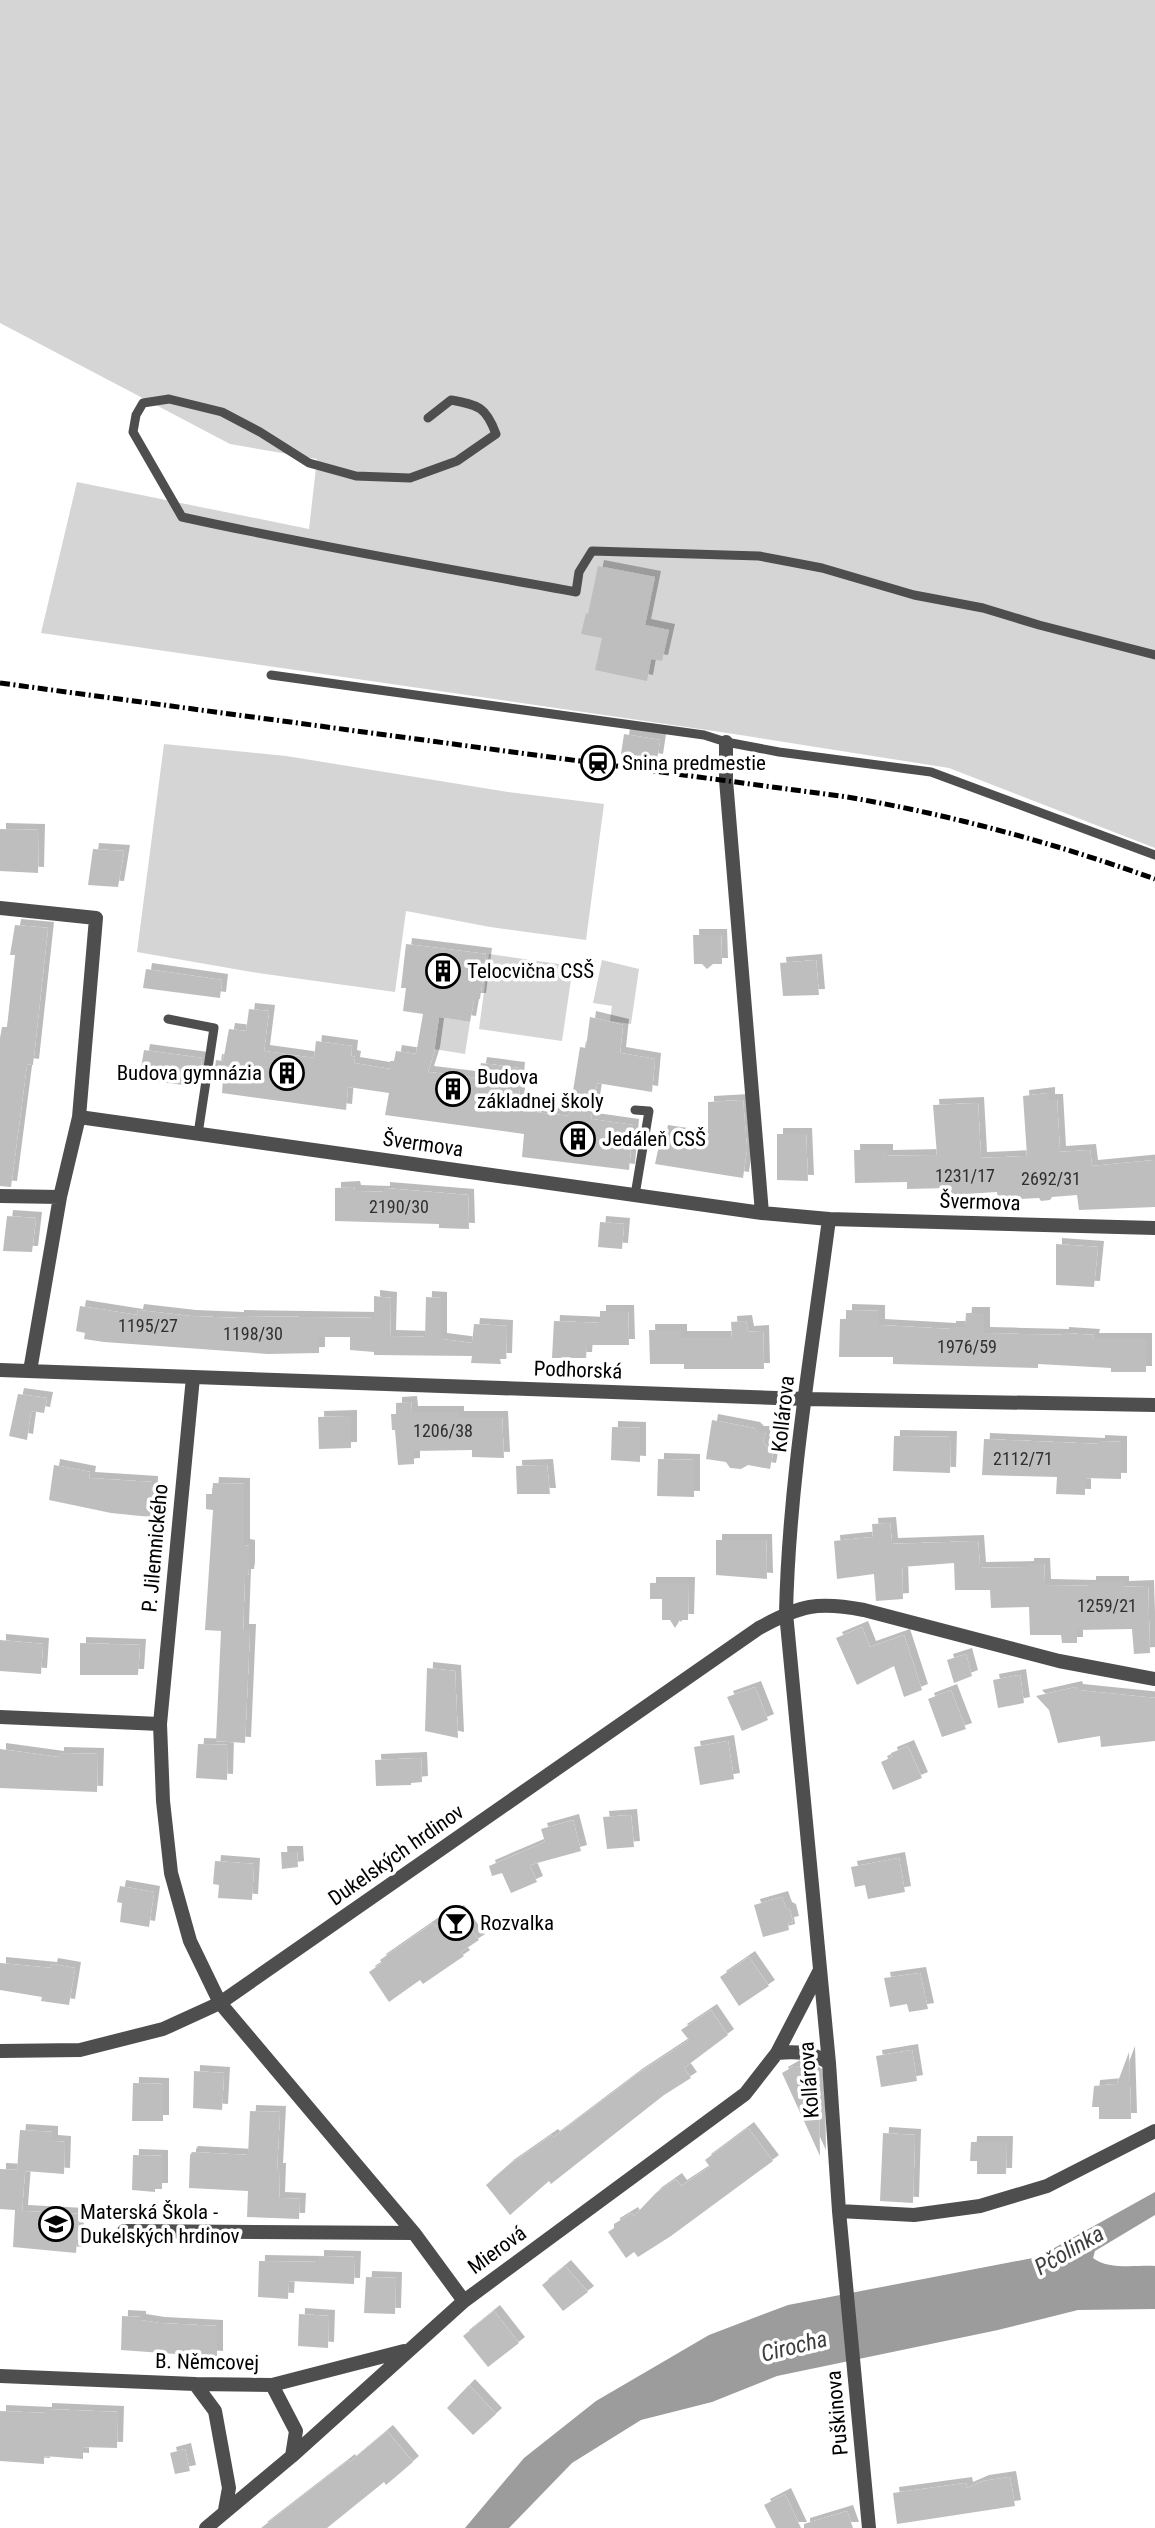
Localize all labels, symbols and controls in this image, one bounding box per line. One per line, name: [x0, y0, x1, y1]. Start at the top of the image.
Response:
station icon: Snina predmestie: [579, 744, 617, 782]
place label: Snina predmestie: [622, 751, 766, 775]
building icon: Telocvična CSŠ: [424, 952, 462, 990]
place label: Telocvična CSŠ: [467, 959, 594, 983]
building icon: Budova gymnázia: [268, 1054, 306, 1092]
place label: Budova gymnázia: [117, 1061, 262, 1085]
place label: Budova základnej školy: [477, 1065, 604, 1113]
building icon: Budova základnej školy: [434, 1070, 472, 1108]
building icon: Jedáleň CSŠ: [559, 1120, 597, 1158]
street label: Švermova: [381, 1126, 465, 1162]
place label: Jedáleň CSŠ: [602, 1127, 706, 1151]
house number: 1231/17: [935, 1165, 995, 1186]
house number: 2692/31: [1021, 1168, 1081, 1189]
street label: Švermova: [939, 1189, 1021, 1215]
house number: 2190/30: [369, 1196, 429, 1217]
house number: 1195/27: [118, 1315, 178, 1336]
house number: 1198/30: [223, 1323, 283, 1344]
house number: 1976/59: [937, 1336, 997, 1357]
street label: Podhorská: [533, 1356, 623, 1384]
street label: Kollárova: [767, 1375, 799, 1453]
house number: 1206/38: [413, 1420, 473, 1441]
house number: 2112/71: [993, 1448, 1053, 1469]
street label: P. Jilemnického: [137, 1483, 173, 1613]
house number: 1259/21: [1077, 1595, 1137, 1616]
street label: Dukelských hrdinov: [324, 1799, 468, 1911]
bar icon: Rozvalka: [437, 1904, 475, 1942]
place label: Rozvalka: [480, 1911, 554, 1935]
street label: Kollárova: [794, 2041, 824, 2119]
place label: Materská Škola - Dukelských hrdinov: [80, 2200, 240, 2248]
school or university icon: Materská Škola - Dukelských hrdinov: [37, 2205, 75, 2243]
water label: Pčolinka: [1030, 2220, 1109, 2281]
street label: Mierová: [463, 2221, 531, 2279]
water label: Cirocha: [758, 2325, 830, 2368]
street label: B. Němcovej: [155, 2349, 259, 2375]
street label: Puškinova: [821, 2370, 853, 2456]

